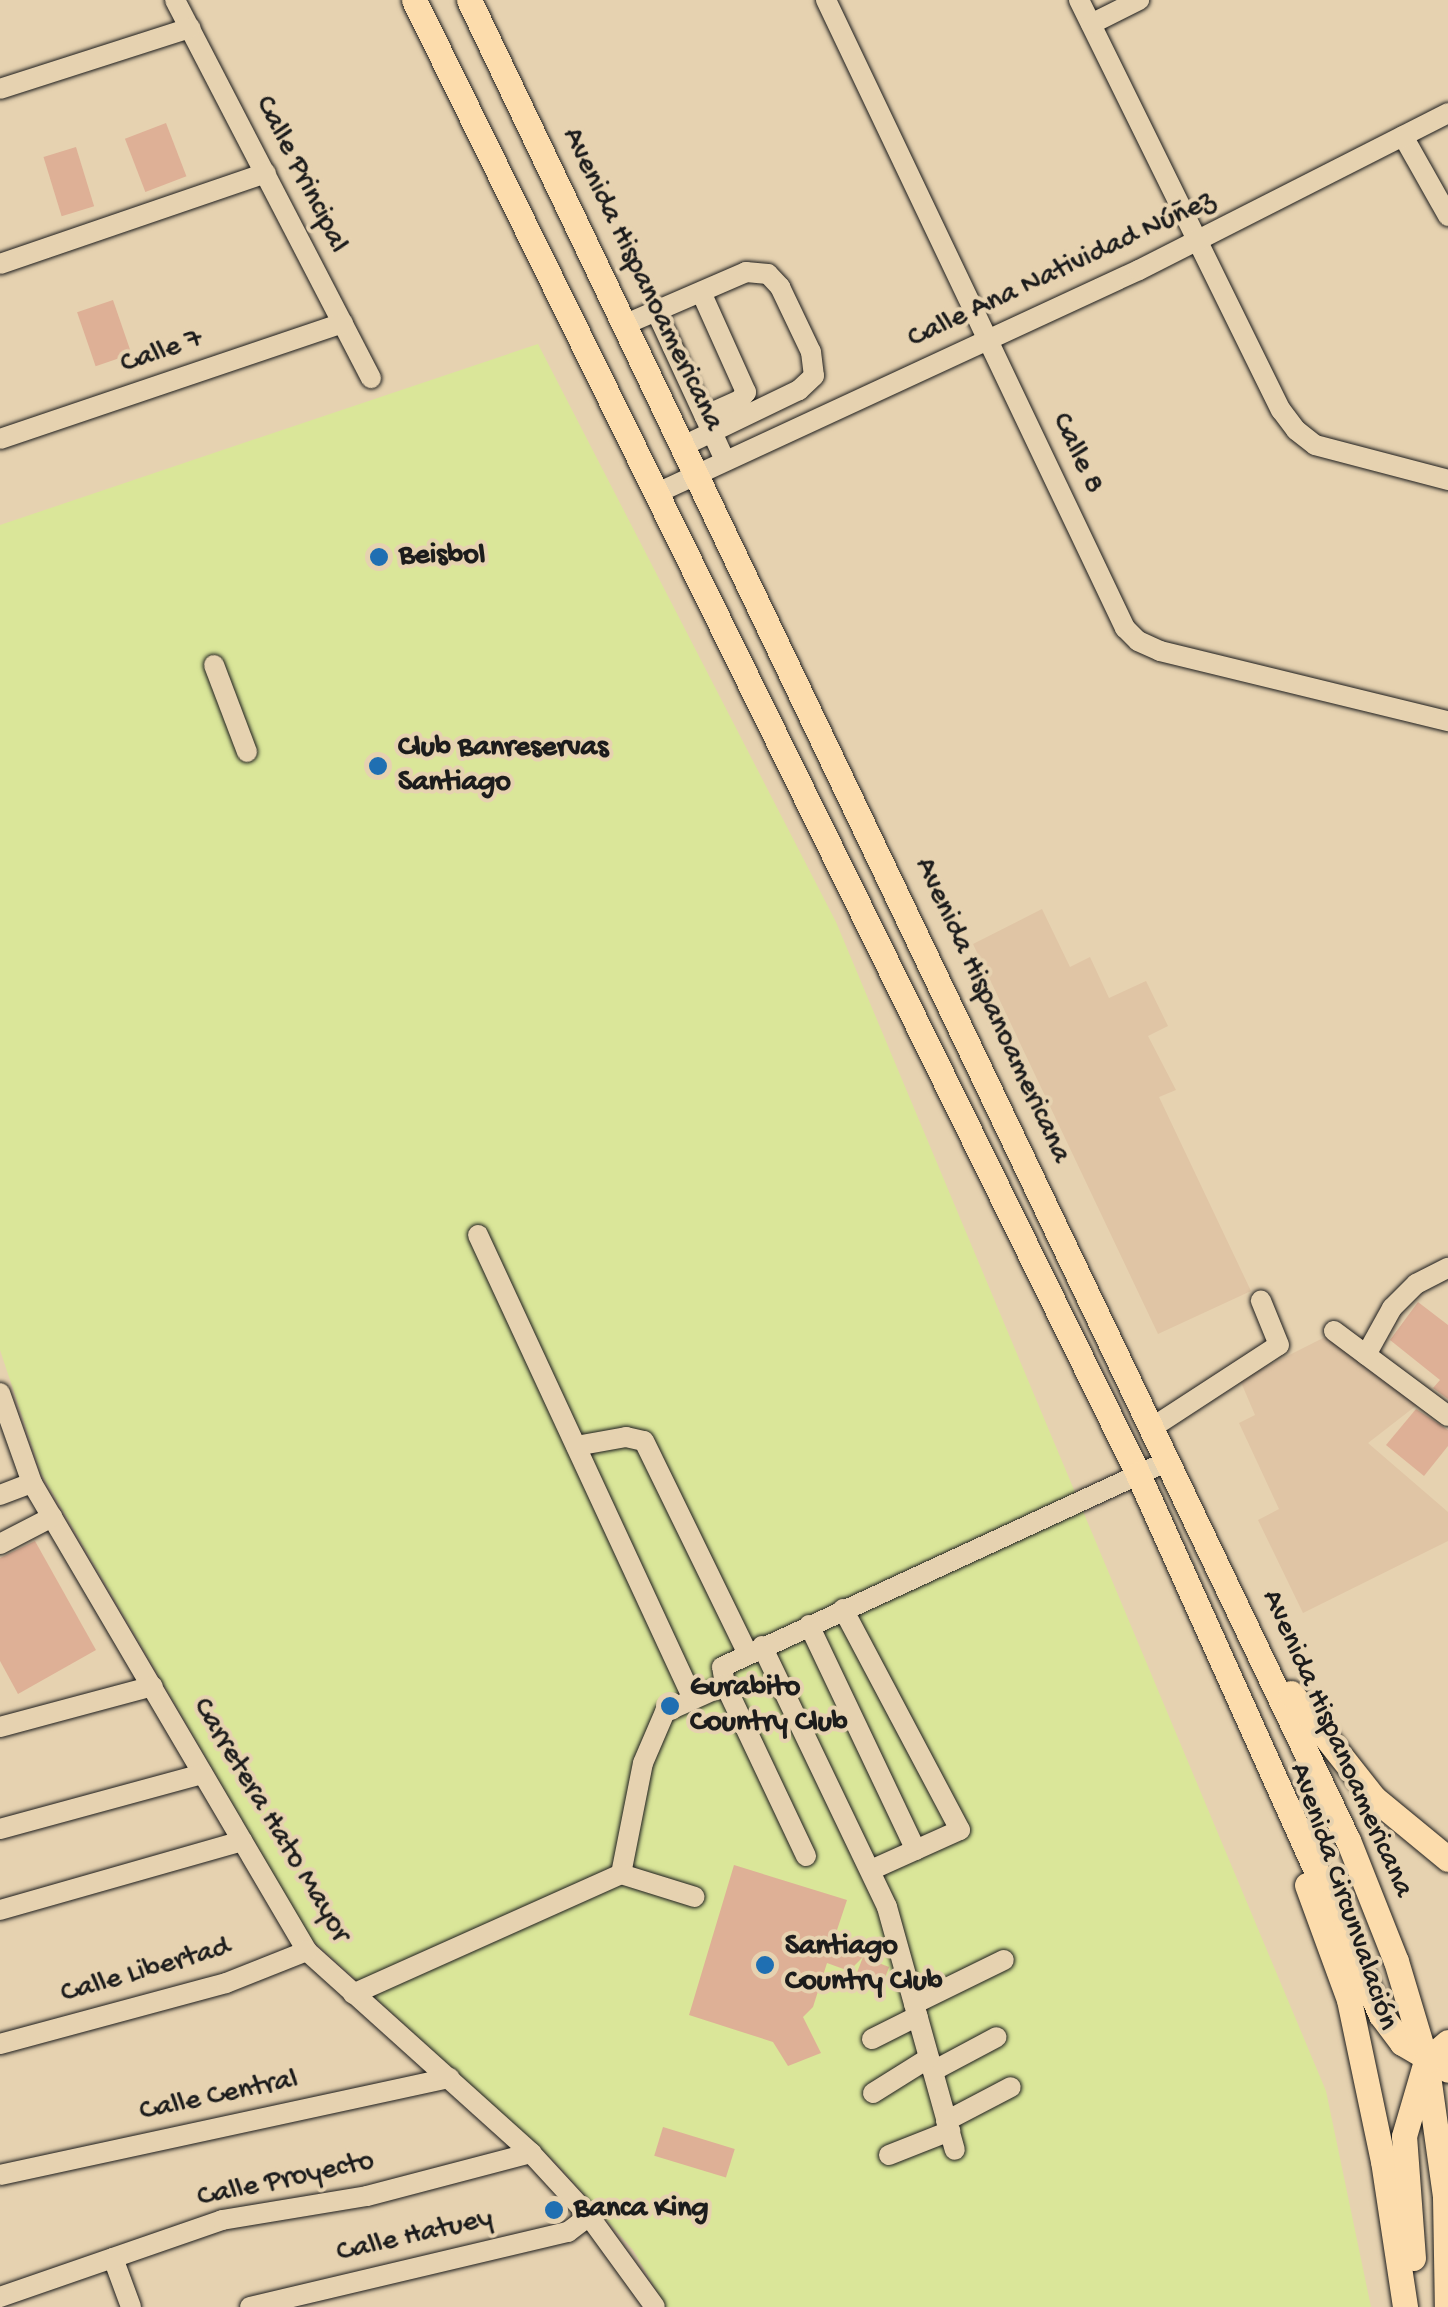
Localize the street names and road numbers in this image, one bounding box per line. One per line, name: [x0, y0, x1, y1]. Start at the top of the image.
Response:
street label: Calle Principal: [245, 90, 355, 260]
street label: Avenida Hispanoamericana: [552, 123, 730, 437]
street label: Calle Ana Natividad Núñez: [903, 184, 1221, 358]
street label: Calle 7: [116, 322, 208, 384]
street label: Calle 8: [1042, 408, 1110, 500]
street label: Avenida Hispanoamericana: [904, 853, 1078, 1169]
street label: Avenida Hispanoamericana: [1252, 1585, 1420, 1903]
street label: Carretera Hato Mayor: [183, 1692, 357, 1950]
street label: Avenida Circunvalación: [1279, 1759, 1405, 2035]
street label: Calle Libertad: [57, 1931, 235, 2013]
street label: Calle Central: [137, 2063, 301, 2131]
street label: Calle Proyecto: [194, 2145, 378, 2217]
street label: Calle Hatuey: [333, 2202, 497, 2272]

